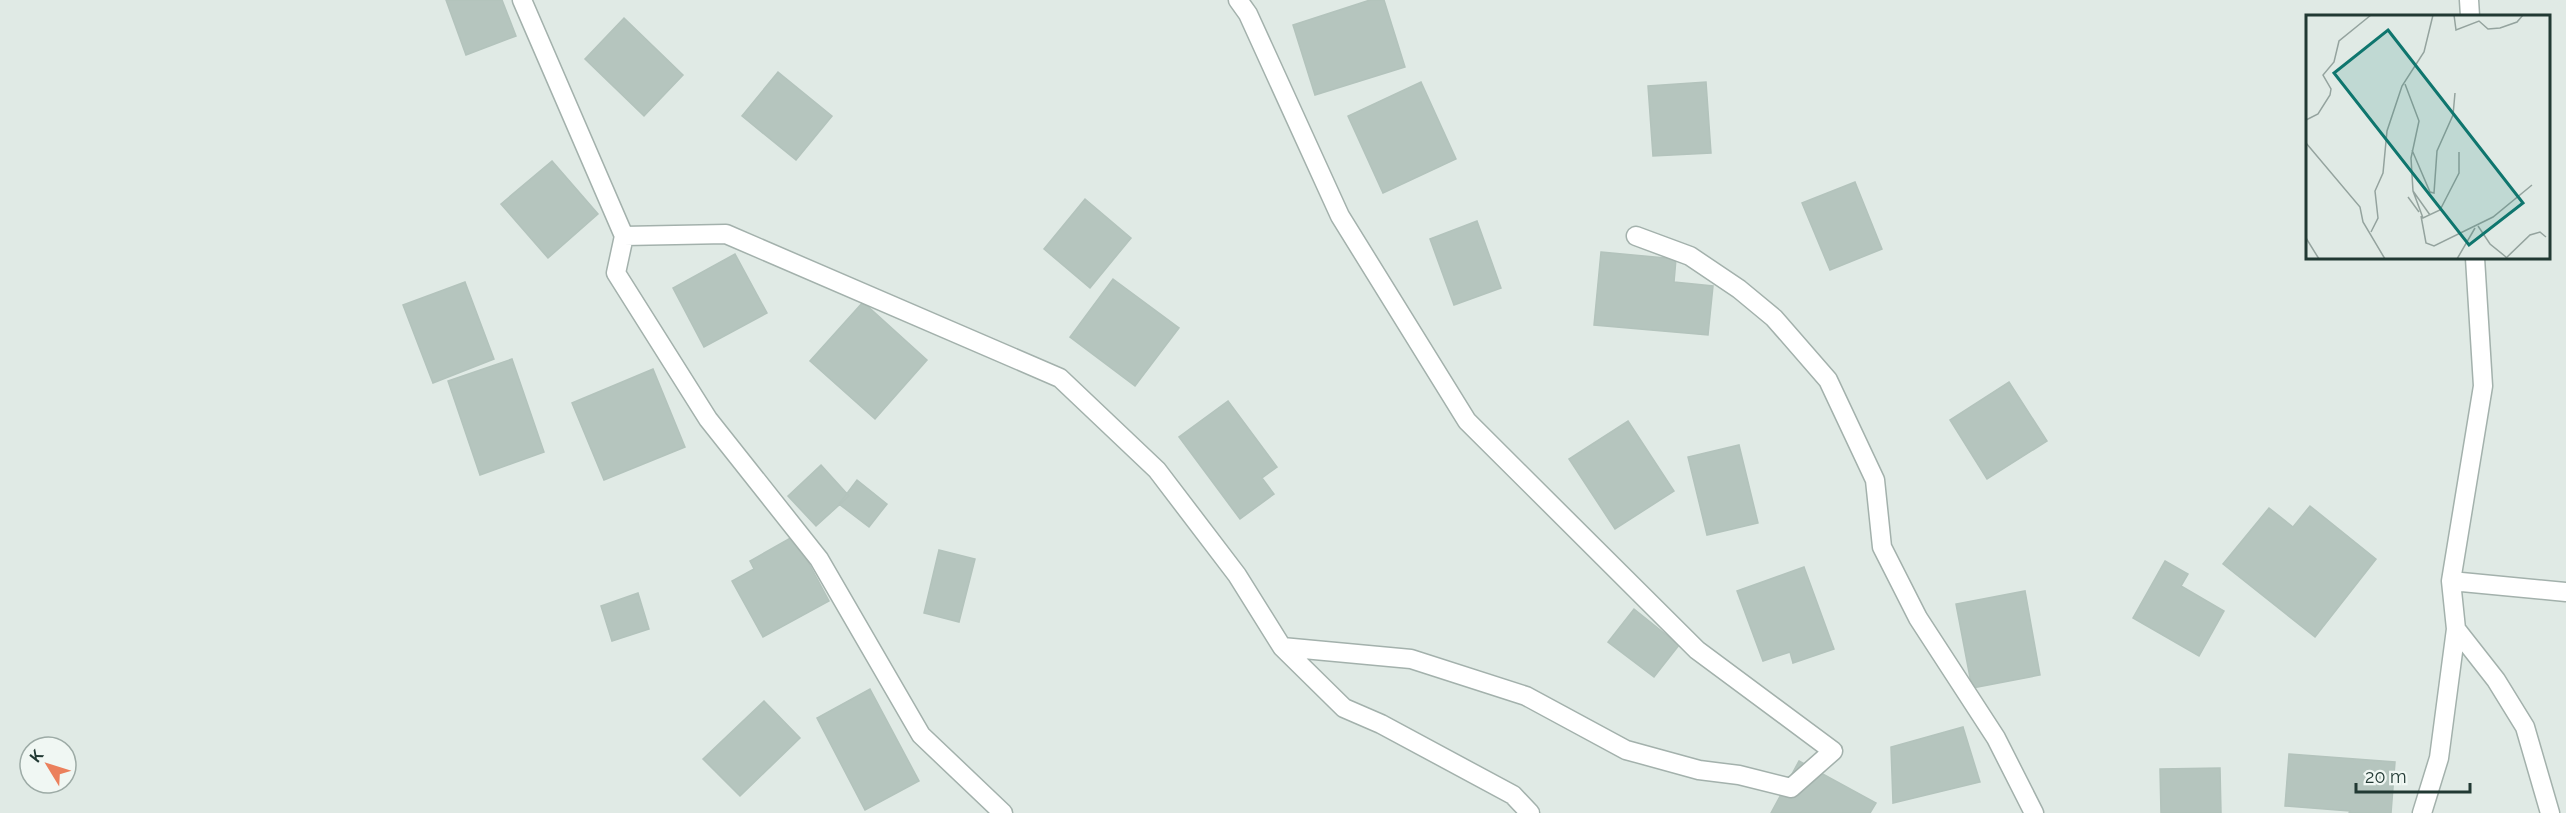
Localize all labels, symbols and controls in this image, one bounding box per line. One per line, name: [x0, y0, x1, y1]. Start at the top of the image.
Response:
inset map: [2306, 15, 2551, 260]
north arrow: [18, 735, 78, 795]
text: K: [26, 746, 48, 766]
scale bar: [2356, 756, 2470, 794]
text: 20 m: [2365, 766, 2407, 787]

